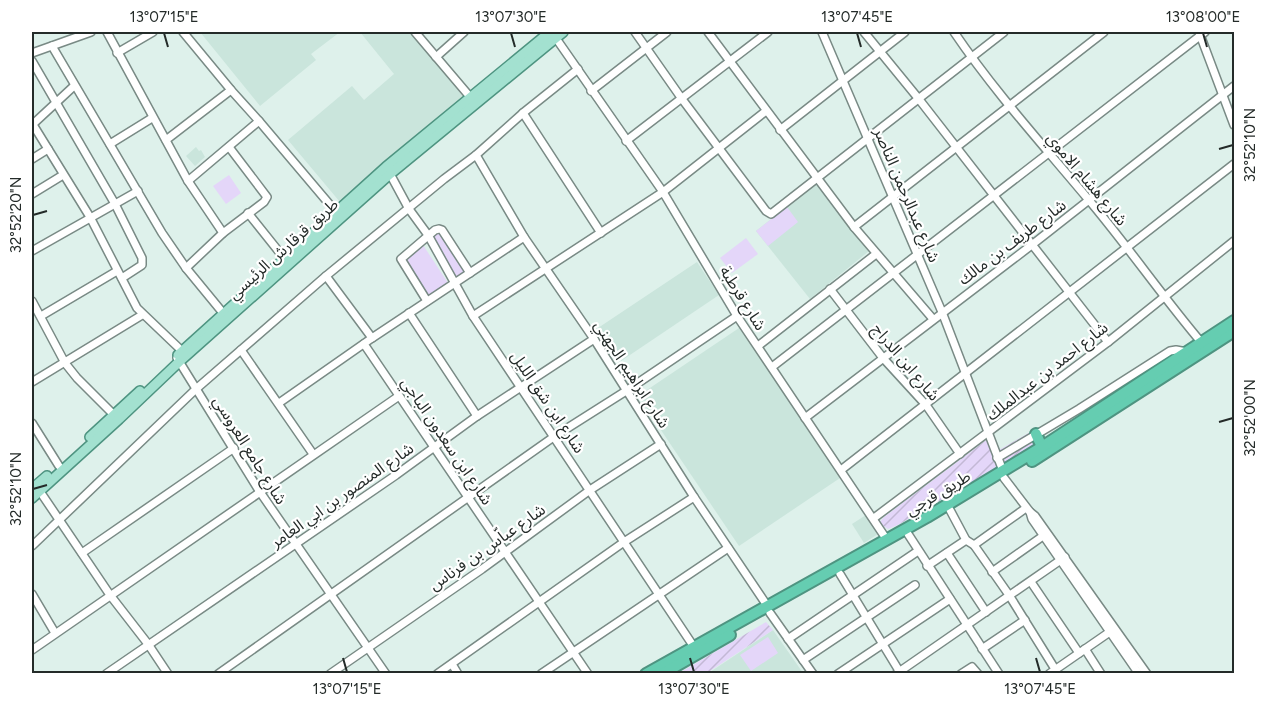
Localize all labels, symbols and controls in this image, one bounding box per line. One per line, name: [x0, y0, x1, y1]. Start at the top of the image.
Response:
text: 13°07'15"E: [129, 8, 199, 26]
text: 13°07'30"E: [475, 8, 547, 26]
text: 13°07'45"E: [821, 8, 893, 26]
text: 13°08'00"E: [1166, 8, 1240, 26]
text: 32°52'10"N: [1241, 108, 1259, 182]
street label: شارع عبدالرحمن الناصر: [867, 124, 944, 266]
street label: شارع هشام الاموي: [1040, 129, 1131, 231]
text: 32°52'20"N: [7, 177, 25, 253]
street label: طريق قرقارش الرئيسي: [224, 195, 344, 305]
street label: شارع طريف بن مالك: [954, 195, 1071, 291]
street label: شارع قرطبة: [713, 262, 770, 335]
street label: شارع ابراهيم الجهني: [588, 317, 674, 433]
street label: شارع احمد بن عبدالملك: [983, 318, 1113, 427]
street label: شارع ابن الدراج: [866, 320, 944, 406]
street label: شارع ابن شق الليل: [504, 347, 589, 458]
street label: شارع ابن سعدون الباجي: [395, 374, 497, 510]
text: 32°52'00"N: [1241, 379, 1259, 457]
street label: شارع جامع العروسي: [206, 392, 291, 509]
street label: شارع المنصور بن ابي العامر: [266, 438, 419, 555]
text: 32°52'10"N: [7, 452, 25, 526]
street label: طريق قرجي: [902, 466, 975, 522]
street label: شارع عباّس بن فرناس: [424, 498, 551, 597]
text: 13°07'15"E: [312, 680, 382, 698]
text: 13°07'30"E: [658, 680, 730, 698]
text: 13°07'45"E: [1004, 680, 1076, 698]

